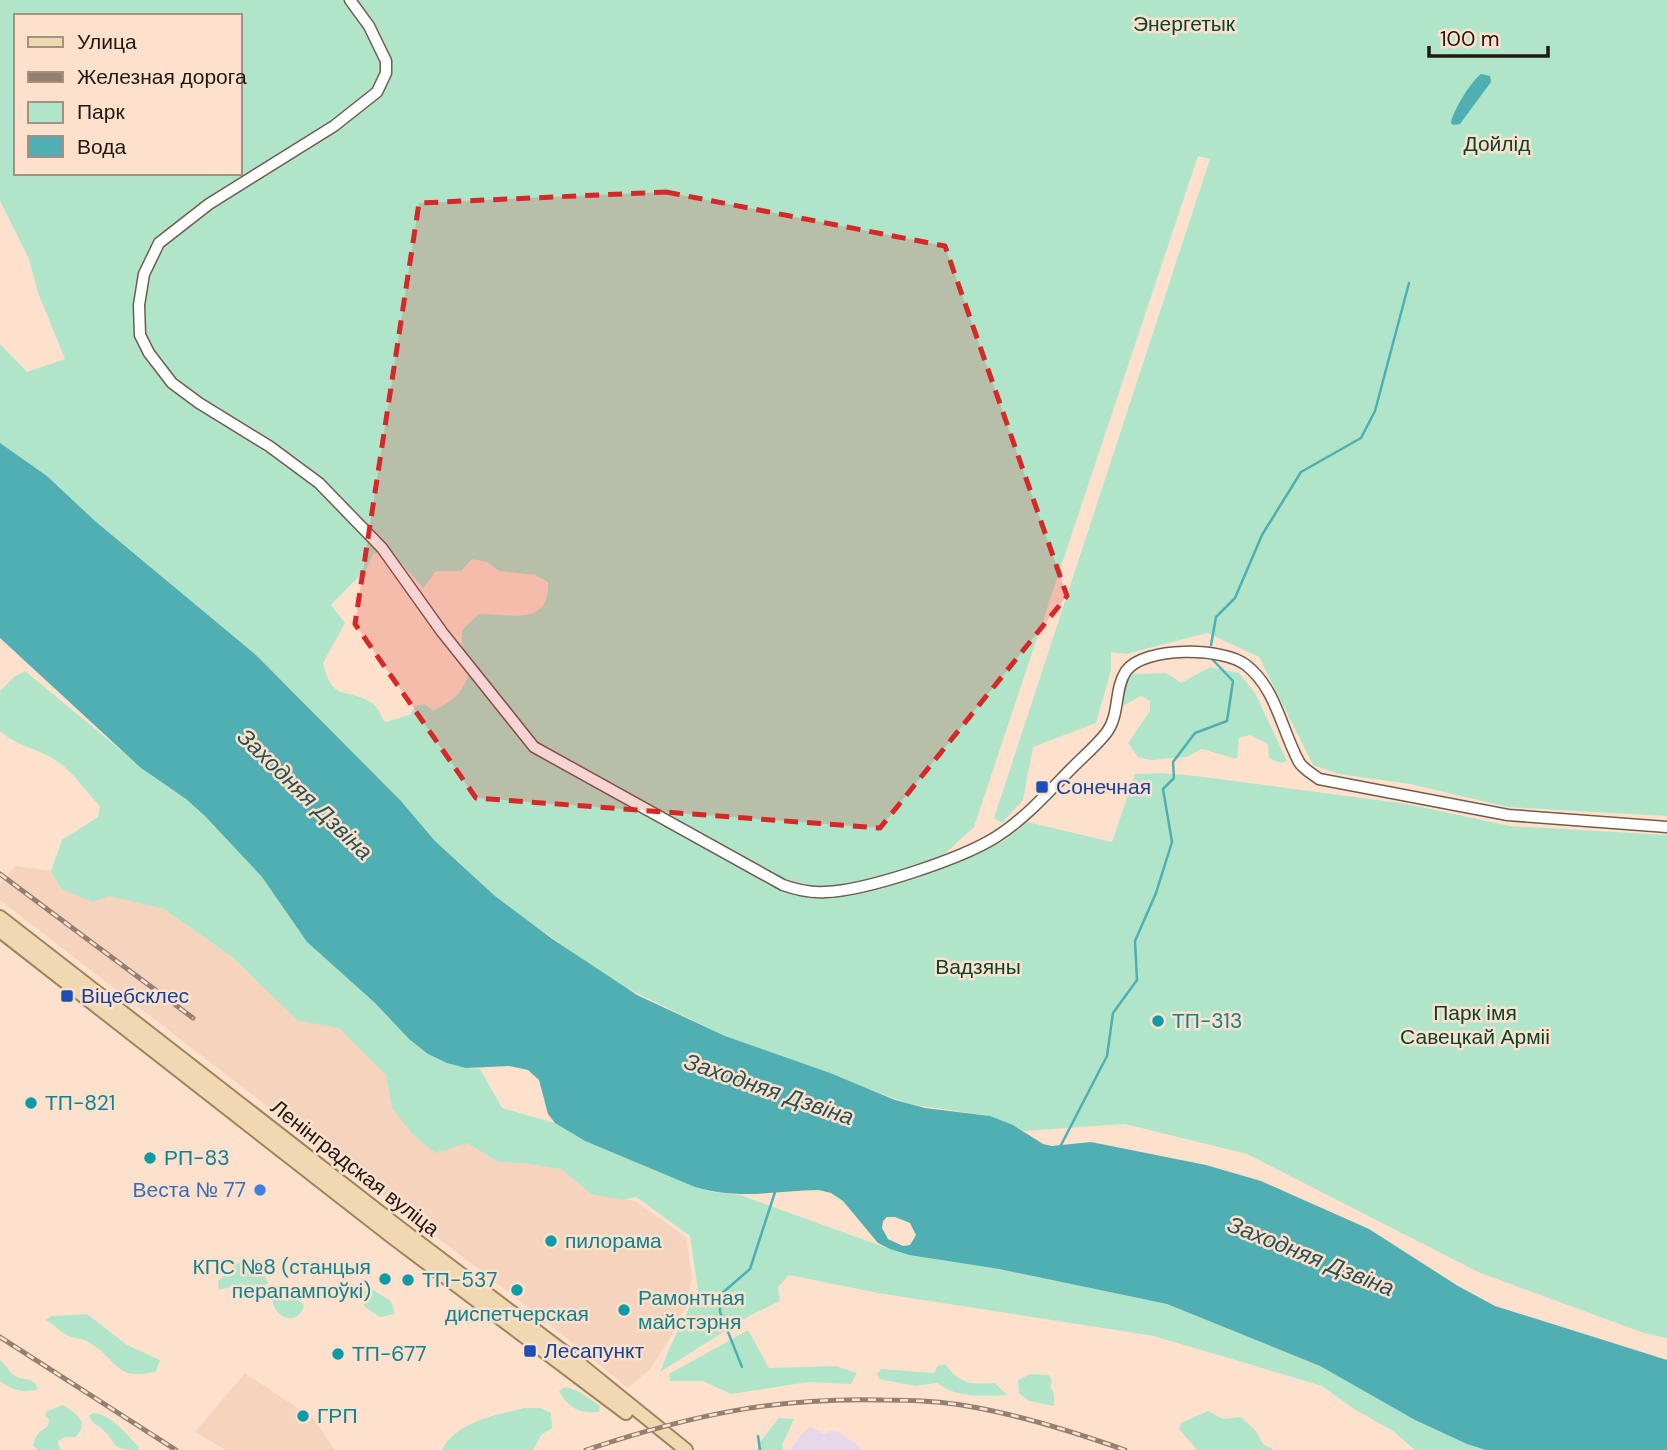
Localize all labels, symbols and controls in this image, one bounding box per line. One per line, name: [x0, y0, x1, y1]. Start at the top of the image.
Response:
park label: Энергетык: [1133, 10, 1236, 38]
legend: [14, 14, 242, 175]
scale bar: [1429, 14, 1548, 58]
text: 100 m: [1440, 25, 1500, 53]
text: Улица: [77, 28, 137, 56]
text: Железная дорога: [77, 63, 247, 91]
text: Парк: [77, 98, 125, 126]
park label: Дойлід: [1463, 130, 1531, 158]
text: Вода: [77, 133, 126, 161]
water label: Заходняя Дзвіна: [231, 722, 379, 866]
place label: Сонечная: [1056, 773, 1151, 801]
marker: Сонечная: [1034, 779, 1050, 795]
park label: Вадзяны: [935, 953, 1021, 981]
place label: Віцебсклес: [81, 982, 189, 1010]
marker: Віцебсклес: [59, 988, 75, 1004]
park label: Парк імя Савецкай Арміі: [1400, 999, 1550, 1051]
place label: ТП-313: [1172, 1007, 1242, 1035]
marker: ТП-313: [1150, 1013, 1166, 1029]
water label: Заходняя Дзвіна: [680, 1046, 858, 1132]
place label: ТП-821: [45, 1089, 115, 1117]
street label: Ленінградская вуліца: [265, 1093, 445, 1243]
marker: ТП-821: [23, 1095, 39, 1111]
place label: РП-83: [164, 1144, 230, 1172]
marker: РП-83: [142, 1150, 158, 1166]
place label: Веста № 77: [133, 1176, 246, 1204]
marker: Веста № 77: [252, 1182, 268, 1198]
water label: Заходняя Дзвіна: [1223, 1209, 1399, 1303]
place label: пилорама: [565, 1227, 662, 1255]
marker: пилорама: [543, 1233, 559, 1249]
place label: КПС №8 (станцыя перапампоўкі): [193, 1253, 371, 1305]
place label: ТП-537: [422, 1266, 497, 1294]
marker: КПС №8 (станцыя перапампоўкі): [377, 1271, 393, 1287]
marker: ТП-537: [400, 1272, 416, 1288]
marker: диспетчерская: [509, 1282, 525, 1298]
place label: Рамонтная майстэрня: [638, 1284, 745, 1336]
place label: диспетчерская: [445, 1300, 589, 1328]
marker: Рамонтная майстэрня: [616, 1302, 632, 1318]
place label: Лесапункт: [544, 1337, 645, 1365]
place label: ТП-677: [352, 1340, 426, 1368]
marker: Лесапункт: [522, 1343, 538, 1359]
marker: ТП-677: [330, 1346, 346, 1362]
place label: ГРП: [317, 1402, 357, 1430]
marker: ГРП: [295, 1408, 311, 1424]

